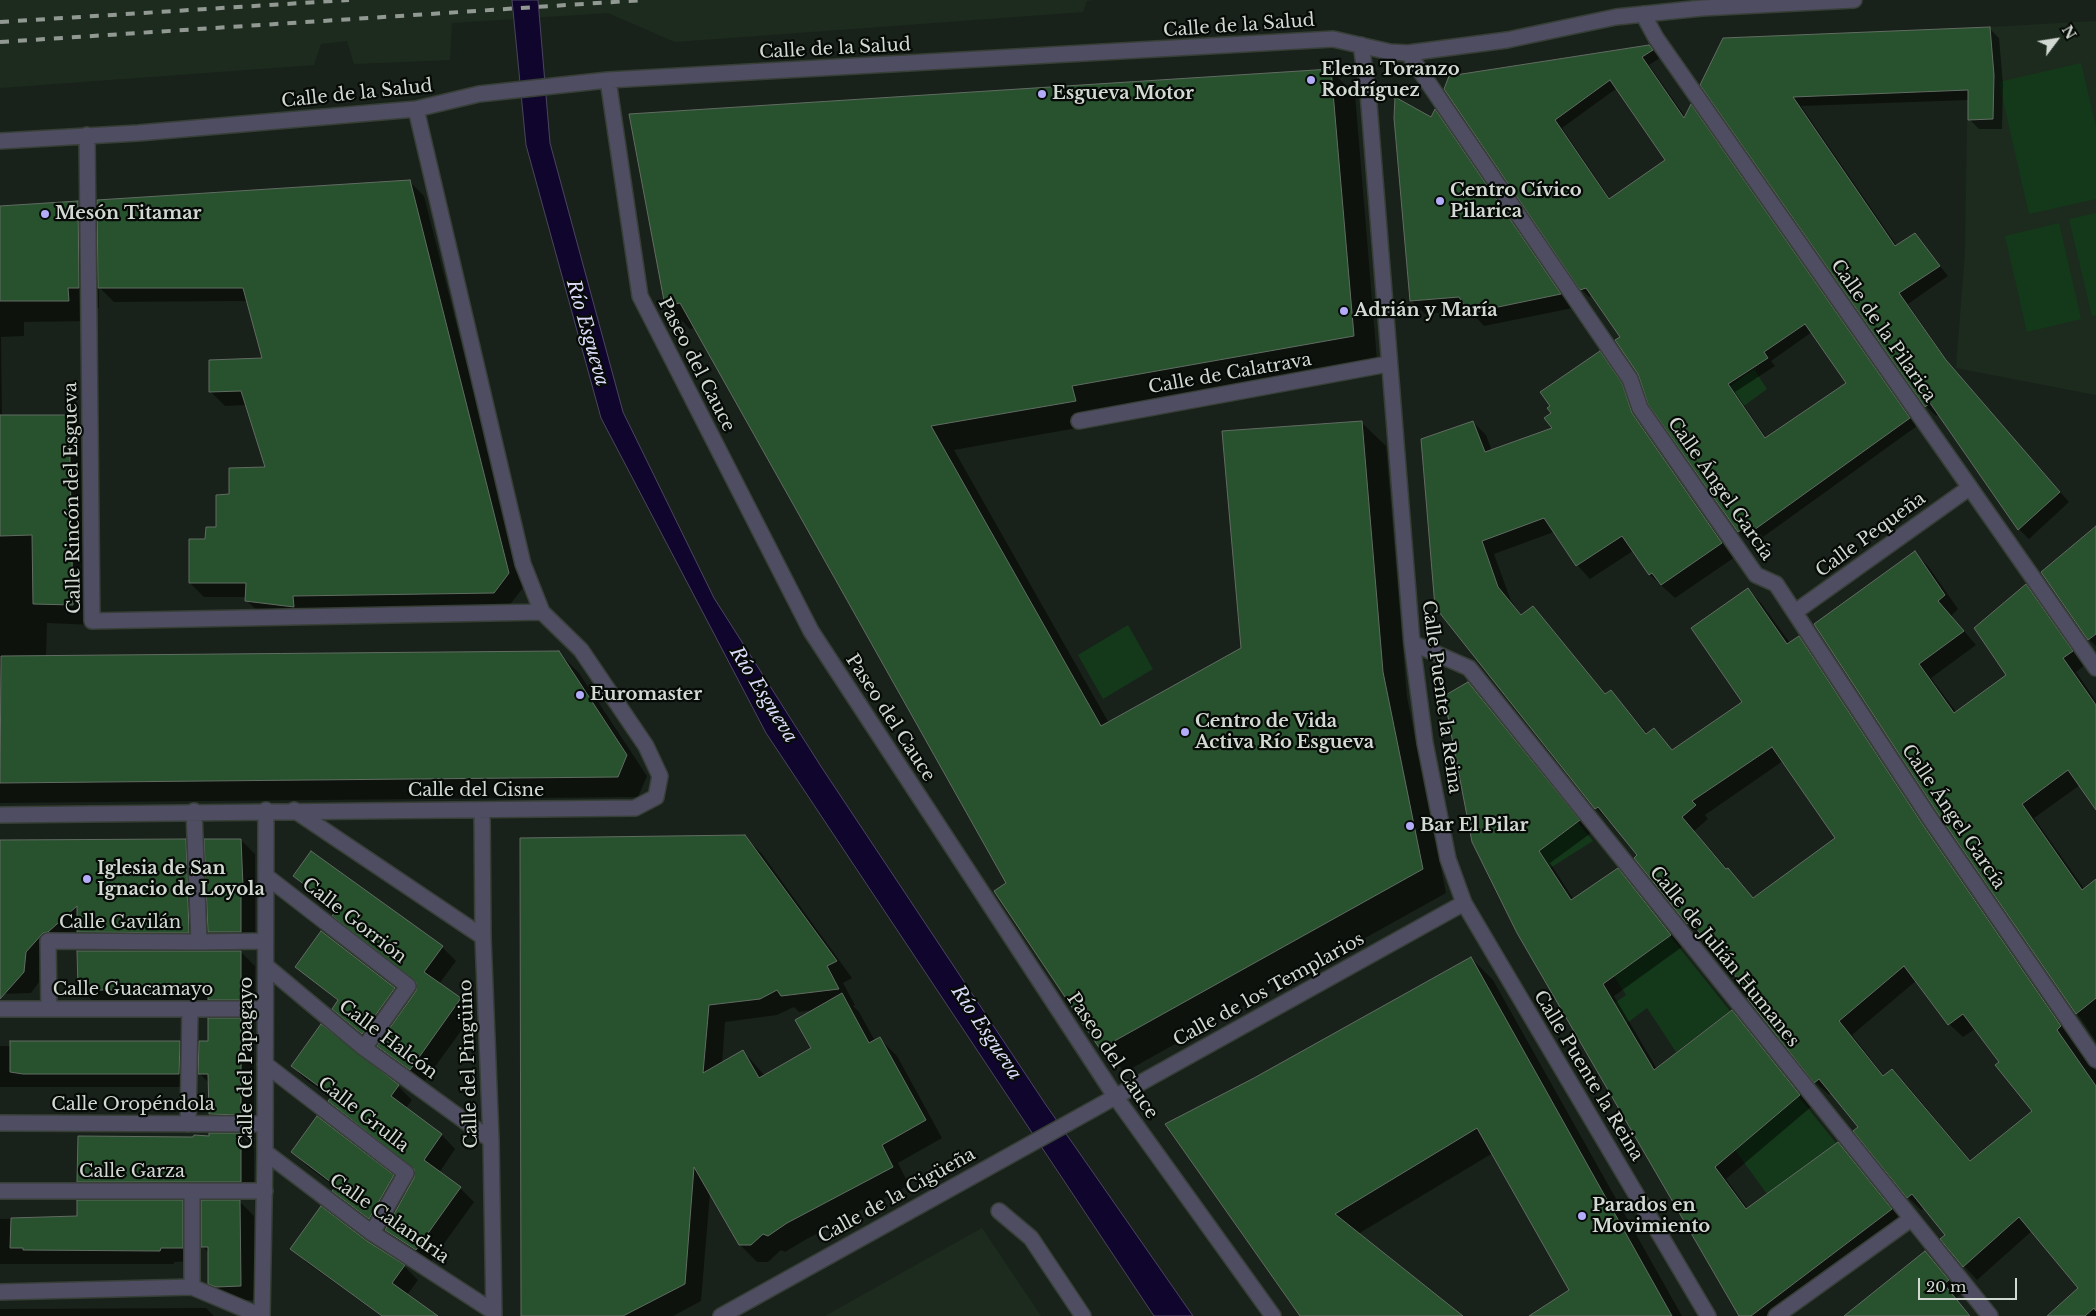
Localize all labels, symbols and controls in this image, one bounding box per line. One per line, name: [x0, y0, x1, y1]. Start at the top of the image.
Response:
street label: Calle de la Salud: [1163, 10, 1315, 42]
north arrow: [2031, 15, 2081, 65]
text: N: [2058, 22, 2080, 43]
street label: Calle de la Salud: [759, 34, 911, 64]
place label: Elena Toranzo Rodríguez: [1321, 59, 1460, 102]
marker: Elena Toranzo Rodríguez: [1305, 74, 1317, 86]
street label: Calle de la Salud: [280, 75, 434, 113]
place label: Esgueva Motor: [1052, 83, 1194, 105]
marker: Esgueva Motor: [1036, 88, 1048, 100]
place label: Centro Cívico Pilarica: [1450, 180, 1582, 222]
marker: Centro Cívico Pilarica: [1434, 195, 1446, 207]
place label: Mesón Titamar: [55, 203, 201, 225]
marker: Mesón Titamar: [39, 208, 51, 220]
street label: Calle de la Pilarica: [1826, 256, 1940, 406]
water label: Río Esgueva: [561, 277, 613, 389]
street label: Paseo del Cauce: [653, 294, 739, 436]
place label: Adrián y María: [1354, 300, 1498, 322]
marker: Adrián y María: [1338, 305, 1350, 317]
street label: Calle de Calatrava: [1147, 349, 1313, 399]
street label: Calle Rincón del Esgueva: [60, 382, 86, 614]
street label: Calle Ángel García: [1662, 413, 1778, 565]
street label: Calle Pequeña: [1812, 488, 1930, 582]
street label: Calle Puente la Reina: [1417, 599, 1465, 795]
water label: Río Esgueva: [724, 643, 802, 747]
street label: Paseo del Cauce: [841, 650, 939, 786]
place label: Euromaster: [590, 684, 702, 706]
marker: Euromaster: [574, 689, 586, 701]
place label: Centro de Vida Activa Río Esgueva: [1195, 711, 1374, 754]
marker: Centro de Vida Activa Río Esgueva: [1179, 726, 1191, 738]
street label: Calle Ángel García: [1897, 741, 2009, 893]
street label: Calle del Cisne: [408, 780, 544, 802]
place label: Bar El Pilar: [1420, 815, 1528, 837]
marker: Bar El Pilar: [1404, 820, 1416, 832]
place label: Iglesia de San Ignacio de Loyola: [97, 858, 265, 901]
street label: Calle de Julián Humanes: [1644, 862, 1804, 1052]
marker: Iglesia de San Ignacio de Loyola: [81, 873, 93, 885]
street label: Calle Gorrión: [298, 874, 410, 968]
street label: Calle Gavilán: [59, 912, 181, 934]
street label: Calle de los Templarios: [1170, 928, 1368, 1052]
street label: Calle del Papagayo: [236, 977, 258, 1149]
street label: Calle Guacamayo: [53, 979, 213, 1001]
street label: Calle del Pingüino: [455, 979, 483, 1149]
water label: Río Esgueva: [946, 981, 1026, 1085]
street label: Calle Puente la Reina: [1529, 987, 1647, 1165]
street label: Paseo del Cauce: [1062, 989, 1162, 1123]
street label: Calle Halcón: [334, 996, 442, 1084]
street label: Calle Grulla: [313, 1073, 413, 1157]
street label: Calle Oropéndola: [51, 1094, 215, 1116]
street label: Calle de la Cigüeña: [815, 1144, 979, 1248]
street label: Calle Garza: [79, 1161, 185, 1183]
street label: Calle Calandria: [325, 1170, 453, 1268]
place label: Parados en Movimiento: [1592, 1195, 1710, 1238]
marker: Parados en Movimiento: [1576, 1210, 1588, 1222]
scale bar: [1921, 1268, 2020, 1300]
text: 20 m: [1926, 1277, 1966, 1296]

